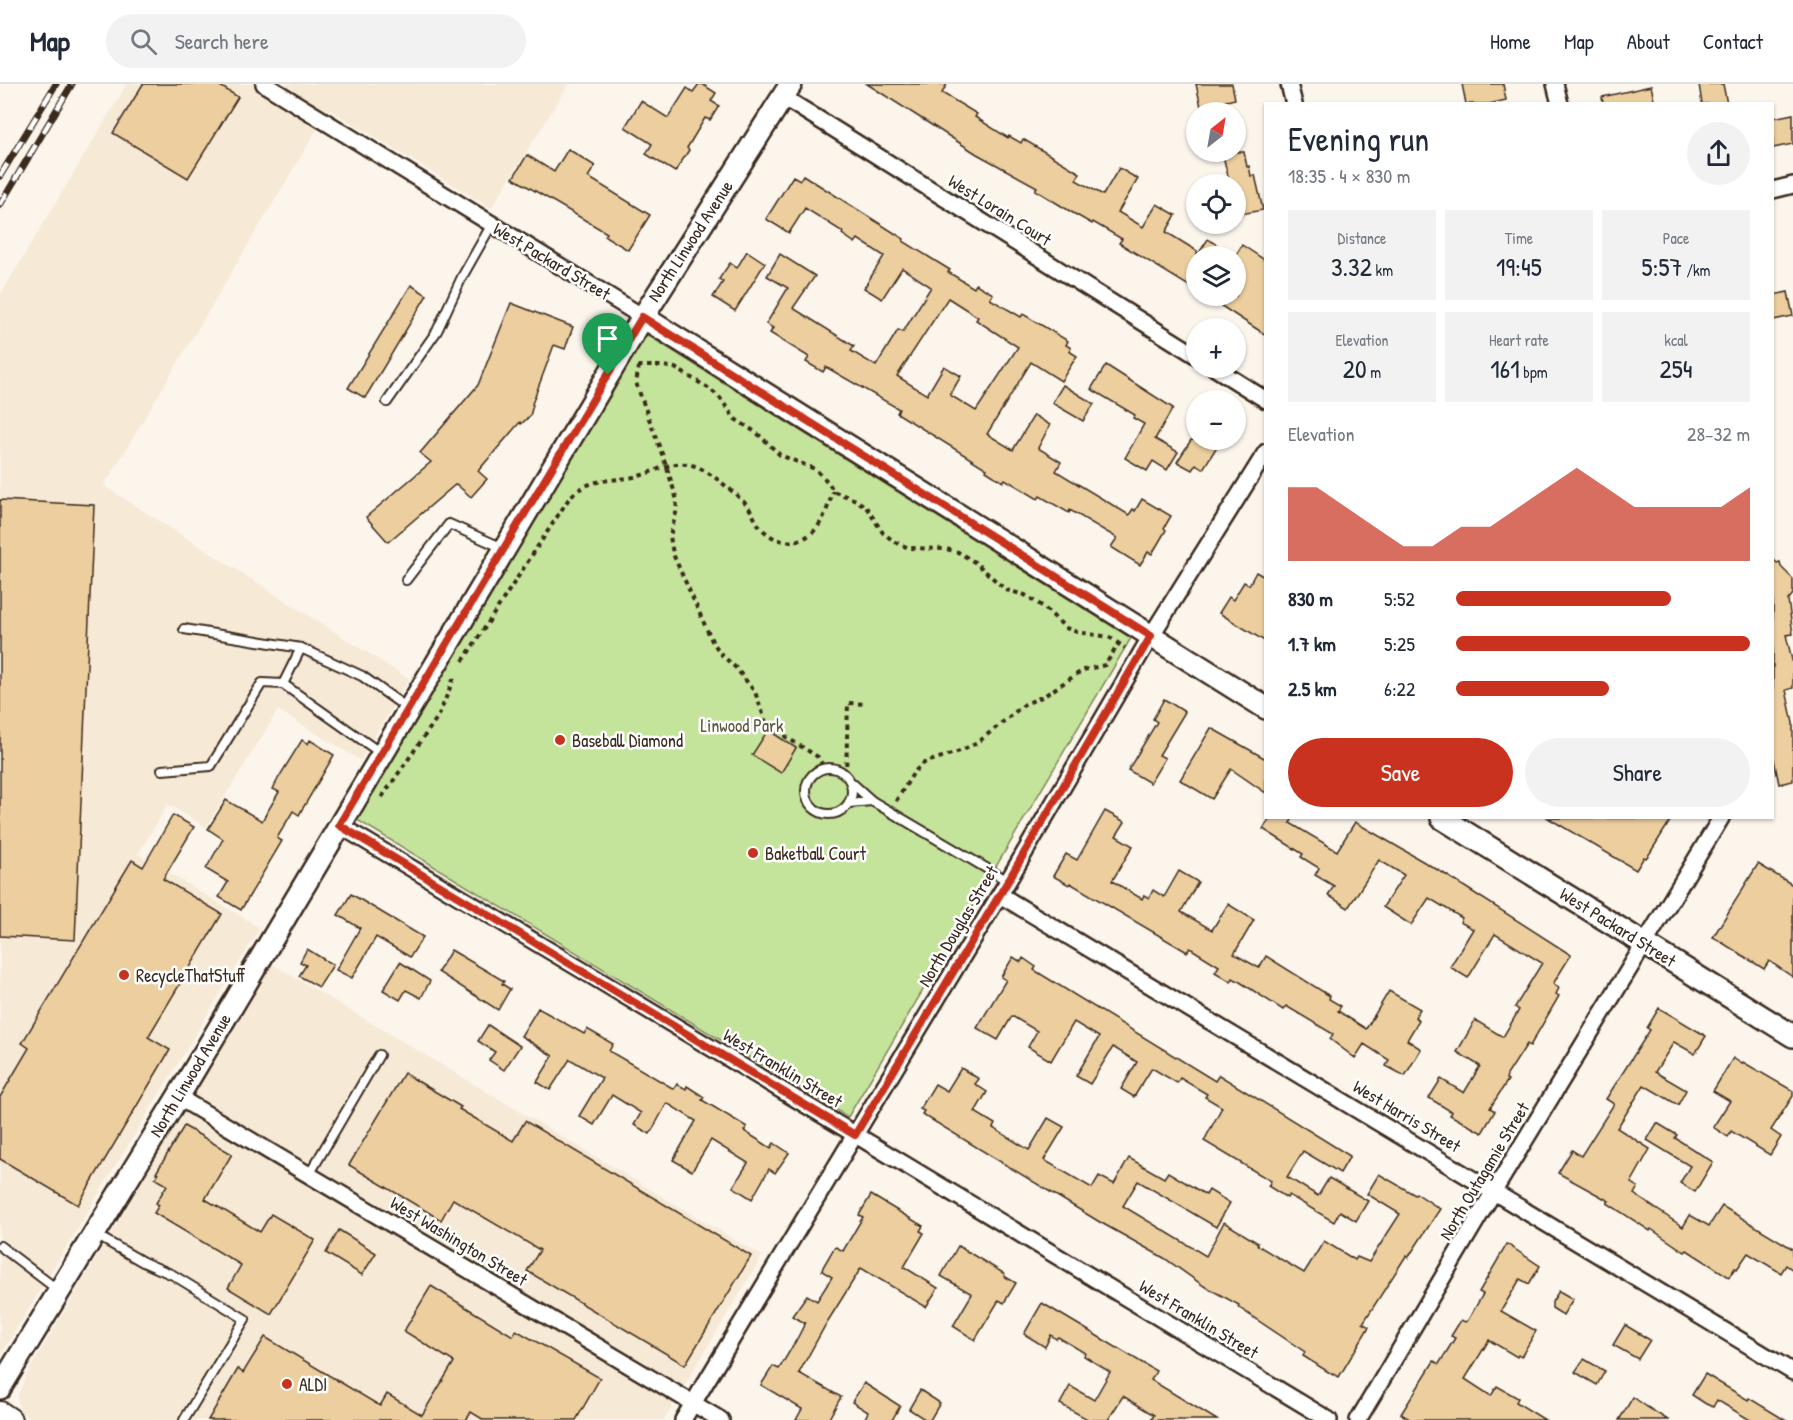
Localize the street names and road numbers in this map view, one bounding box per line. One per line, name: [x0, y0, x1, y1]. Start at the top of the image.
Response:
street label: West Lorain Court: [944, 168, 1057, 252]
street label: North Linwood Avenue: [641, 175, 739, 307]
street label: West Packard Street: [489, 216, 616, 306]
street label: North Douglas Street: [912, 860, 1005, 991]
street label: West Packard Street: [1555, 881, 1682, 973]
street label: North Linwood Avenue: [143, 1008, 237, 1142]
street label: West Franklin Street: [719, 1023, 848, 1114]
street label: West Harris Street: [1348, 1074, 1466, 1159]
street label: North Outagamie Street: [1433, 1097, 1535, 1245]
street label: West Washington Street: [386, 1190, 533, 1292]
street label: West Franklin Street: [1135, 1274, 1264, 1365]

